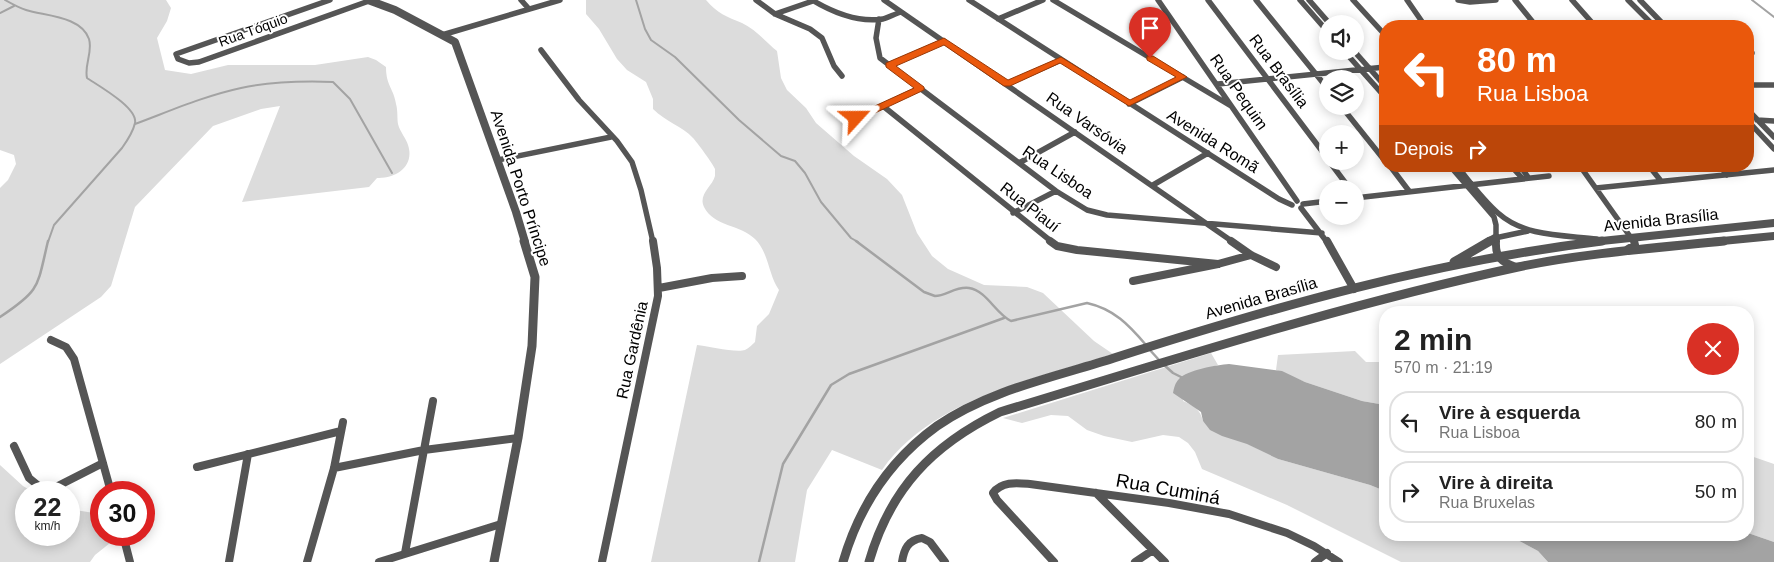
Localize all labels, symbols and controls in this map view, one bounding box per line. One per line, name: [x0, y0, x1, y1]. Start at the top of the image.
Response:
pin: [1129, 7, 1171, 58]
street label: Rua Tóquio: [216, 10, 290, 50]
icon: arrive: [1136, 14, 1164, 42]
map controls: [1319, 15, 1364, 225]
button: sound: [1319, 15, 1364, 60]
street label: Rua Brasília: [1246, 31, 1312, 111]
icon: left: [1394, 40, 1459, 105]
text: 80 m: [1477, 40, 1557, 79]
street label: Rua Pequim: [1207, 51, 1271, 133]
button: layers: [1319, 70, 1364, 115]
text: Rua Lisboa: [1477, 81, 1588, 106]
street label: Rua Varsóvia: [1043, 89, 1131, 157]
position arrow: [829, 91, 881, 143]
street label: Avenida Romã: [1164, 106, 1262, 176]
street label: Avenida Porto Príncipe: [488, 108, 554, 268]
button: +: [1319, 125, 1364, 170]
icon: right: [1463, 135, 1491, 163]
text: Depois: [1394, 138, 1453, 159]
street label: Rua Lisboa: [1020, 142, 1096, 202]
street label: Rua Piauí: [997, 179, 1063, 236]
button: −: [1319, 180, 1364, 225]
street label: Avenida Brasília: [1603, 206, 1719, 234]
street label: Avenida Brasília: [1203, 274, 1319, 322]
street label: Rua Gardênia: [613, 299, 651, 400]
text: 2 min: [1394, 323, 1472, 356]
button: close: [1687, 323, 1739, 375]
text: 570 m · 21:19: [1394, 359, 1493, 376]
text: Vire à esquerda: [1439, 402, 1580, 423]
icon: left: [1396, 408, 1424, 436]
text: 80 m: [1695, 411, 1737, 432]
text: Rua Lisboa: [1439, 424, 1520, 441]
street label: Rua Cuminá: [1114, 469, 1222, 509]
text: Vire à direita: [1439, 472, 1553, 493]
icon: right: [1396, 478, 1424, 506]
speed limit sign: 30: [90, 481, 155, 546]
text: 50 m: [1695, 481, 1737, 502]
text: 22: [34, 493, 61, 521]
text: Rua Bruxelas: [1439, 494, 1535, 511]
text: km/h: [34, 519, 61, 533]

